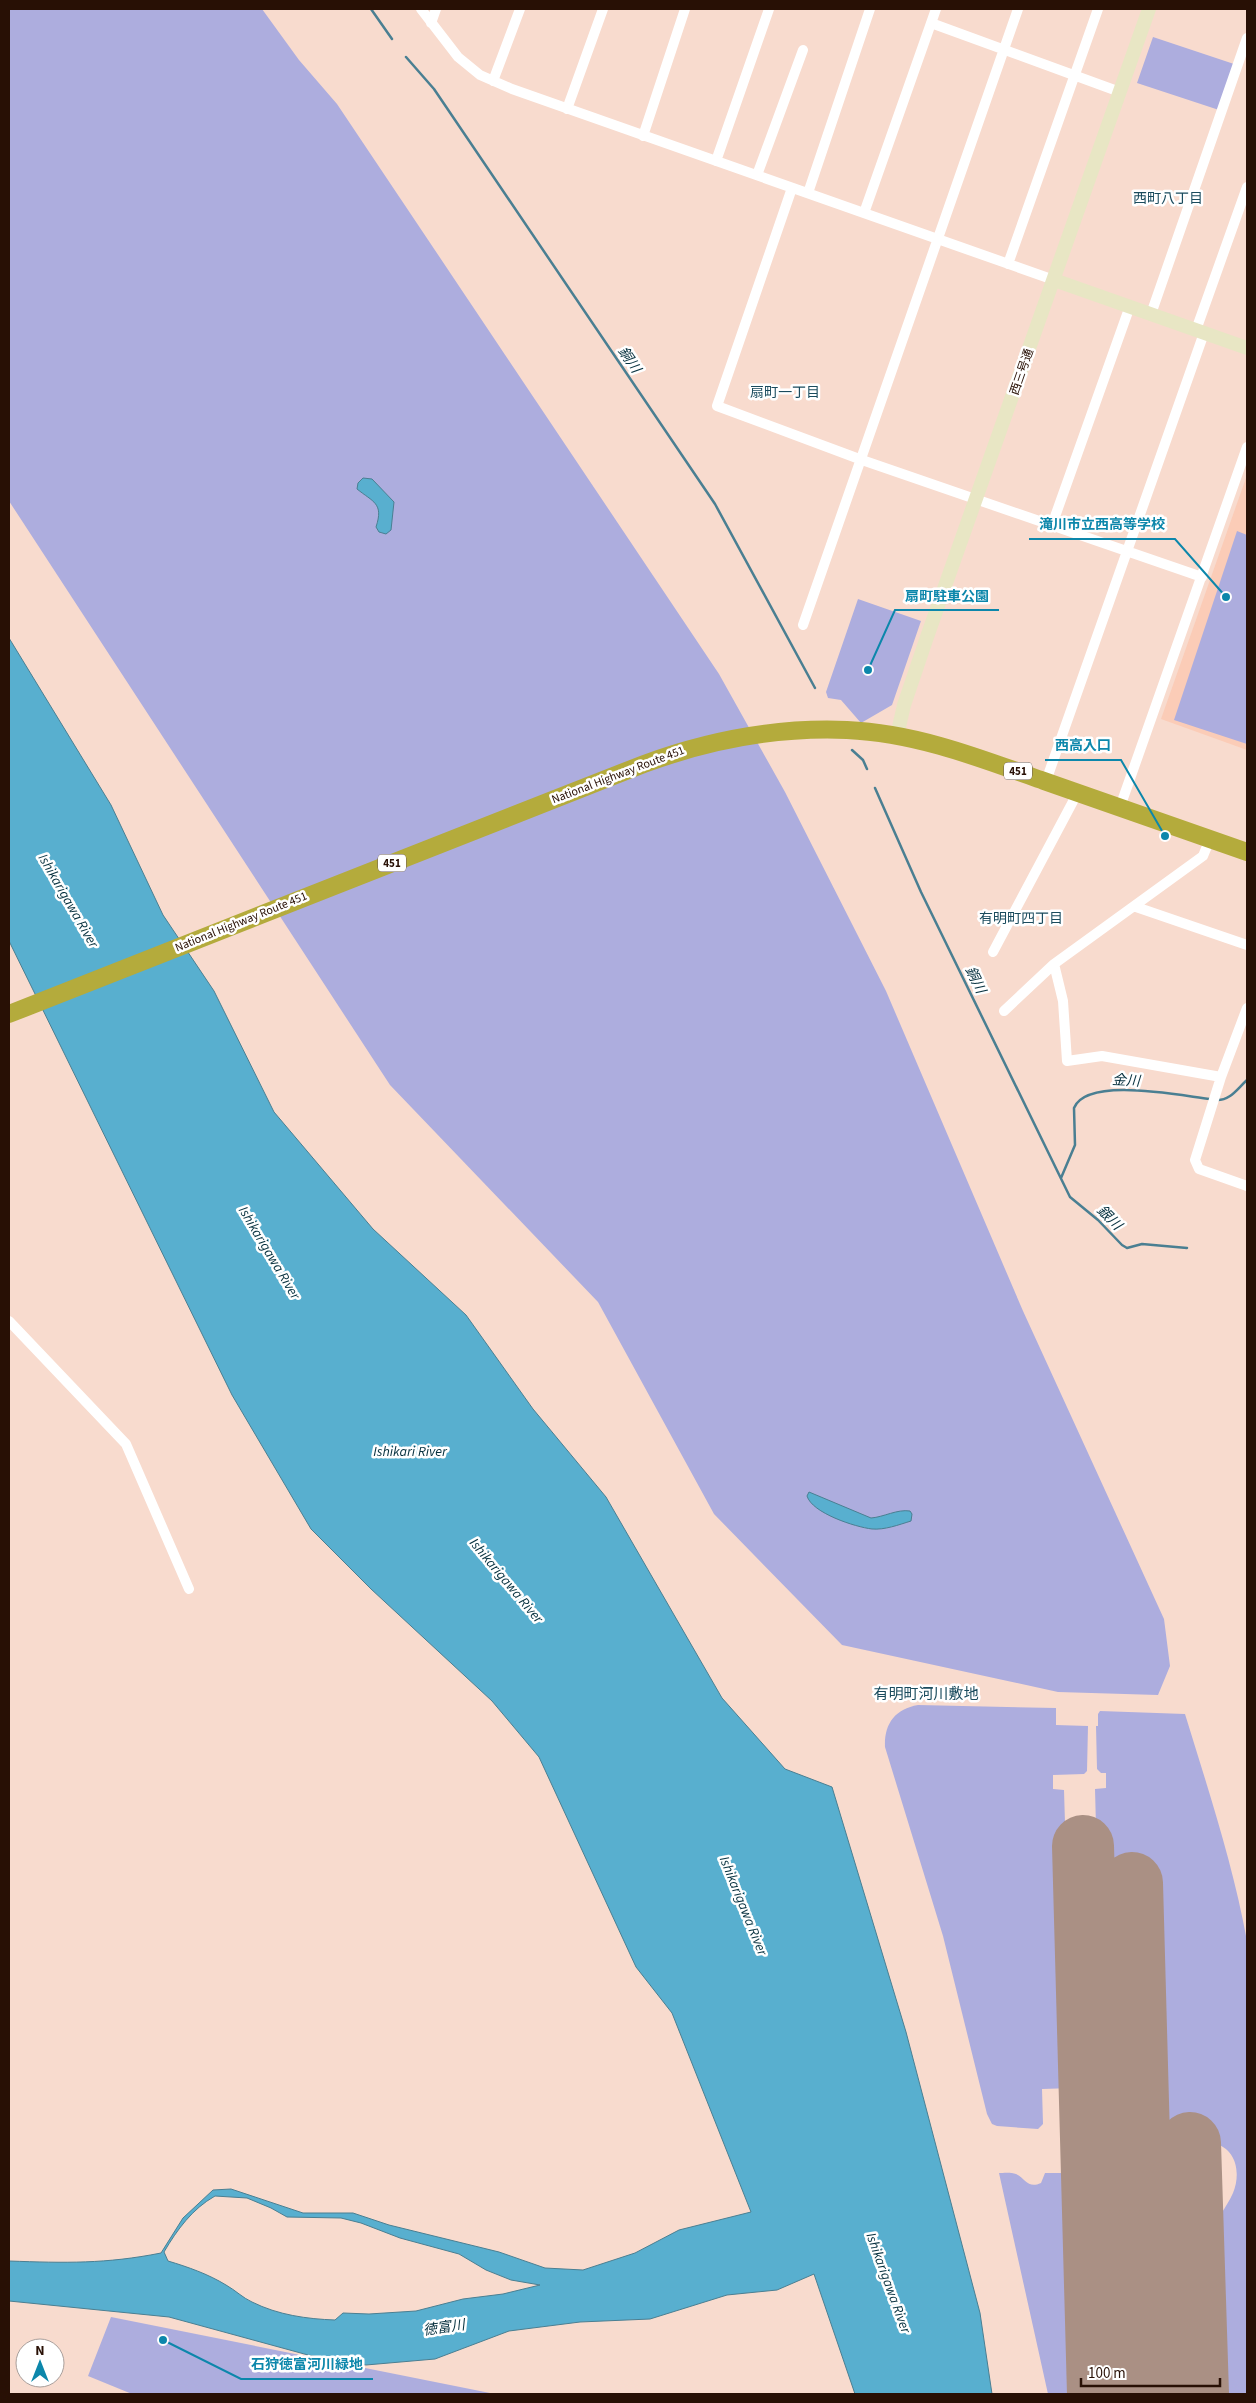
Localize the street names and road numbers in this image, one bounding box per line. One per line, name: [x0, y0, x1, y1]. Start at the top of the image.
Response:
street label: 西三号通: [1006, 347, 1038, 397]
street label: National Highway Route 451: [549, 742, 687, 808]
road number: 451: [1004, 762, 1032, 779]
road number: 451: [378, 854, 406, 871]
street label: National Highway Route 451: [172, 888, 310, 956]

